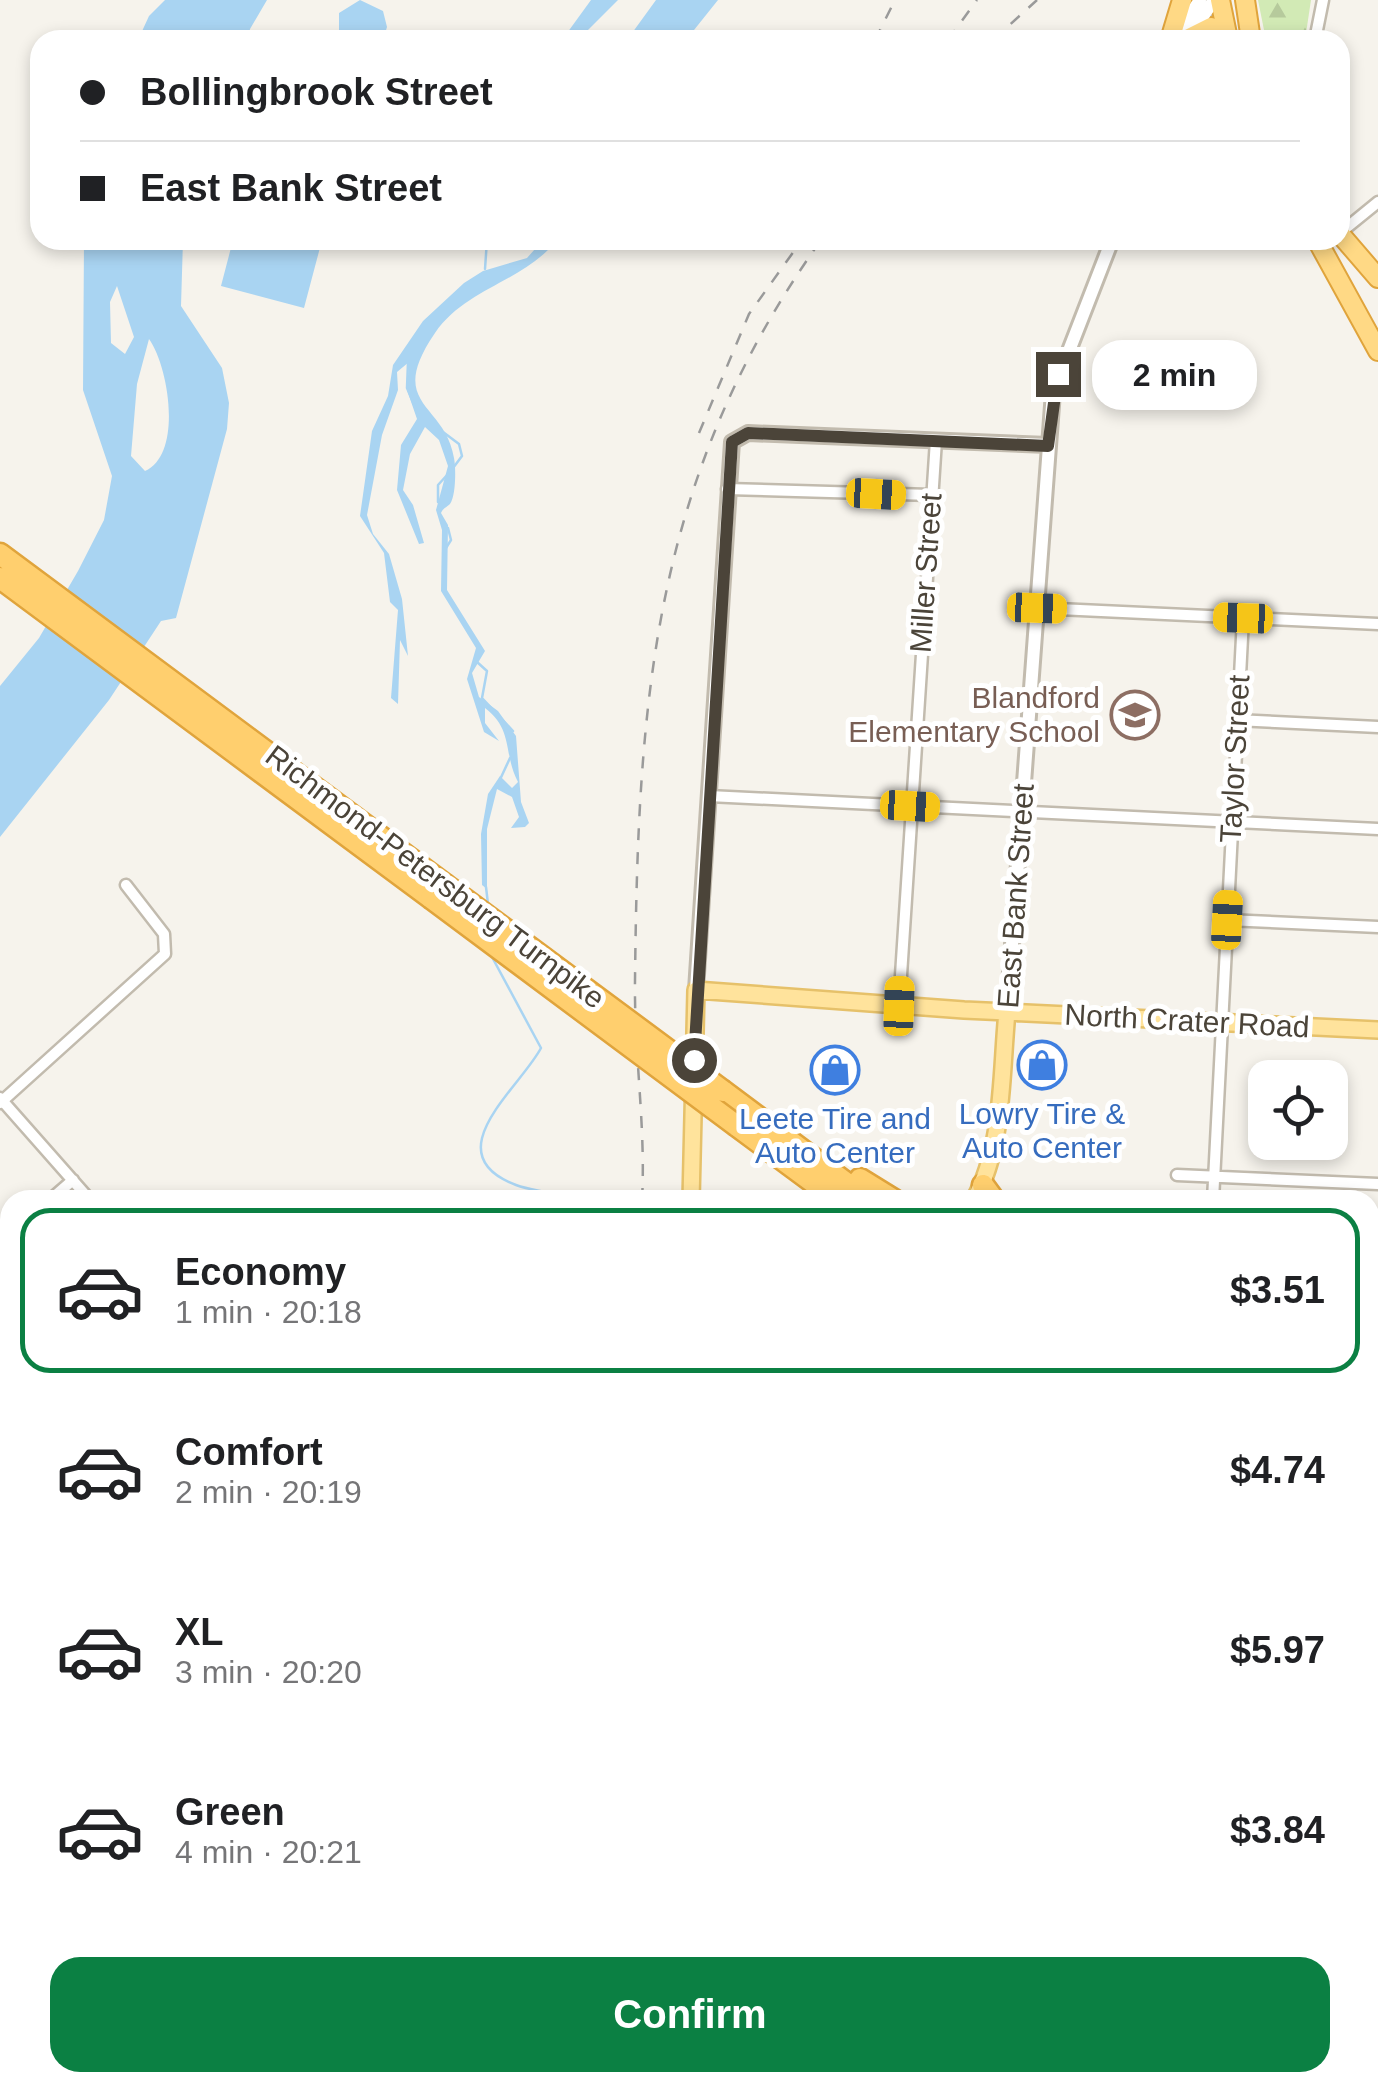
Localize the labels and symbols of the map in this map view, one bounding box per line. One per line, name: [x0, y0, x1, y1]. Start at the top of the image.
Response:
callout: 2 min: [1093, 339, 1258, 409]
route end: [1036, 352, 1081, 397]
car: [845, 477, 907, 511]
street label: Miller Street: [903, 491, 948, 654]
car: [1006, 592, 1068, 624]
car: [1212, 602, 1274, 634]
street label: Taylor Street: [1214, 673, 1255, 844]
place label: Blandford Elementary School: [848, 681, 1100, 748]
school or university icon: Blandford Elementary School: [1109, 689, 1161, 741]
street label: Richmond-Petersburg Turnpike: [260, 738, 611, 1015]
street label: East Bank Street: [991, 782, 1040, 1009]
car: [879, 789, 941, 823]
car: [1210, 889, 1244, 951]
car: [883, 975, 915, 1037]
street label: North Crater Road: [1064, 998, 1310, 1043]
route start: [672, 1038, 717, 1083]
shop icon: Lowry Tire & Auto Center: [1016, 1039, 1068, 1091]
shop icon: Leete Tire and Auto Center: [809, 1044, 861, 1096]
place label: Lowry Tire & Auto Center: [959, 1097, 1125, 1164]
place label: Leete Tire and Auto Center: [739, 1102, 931, 1169]

